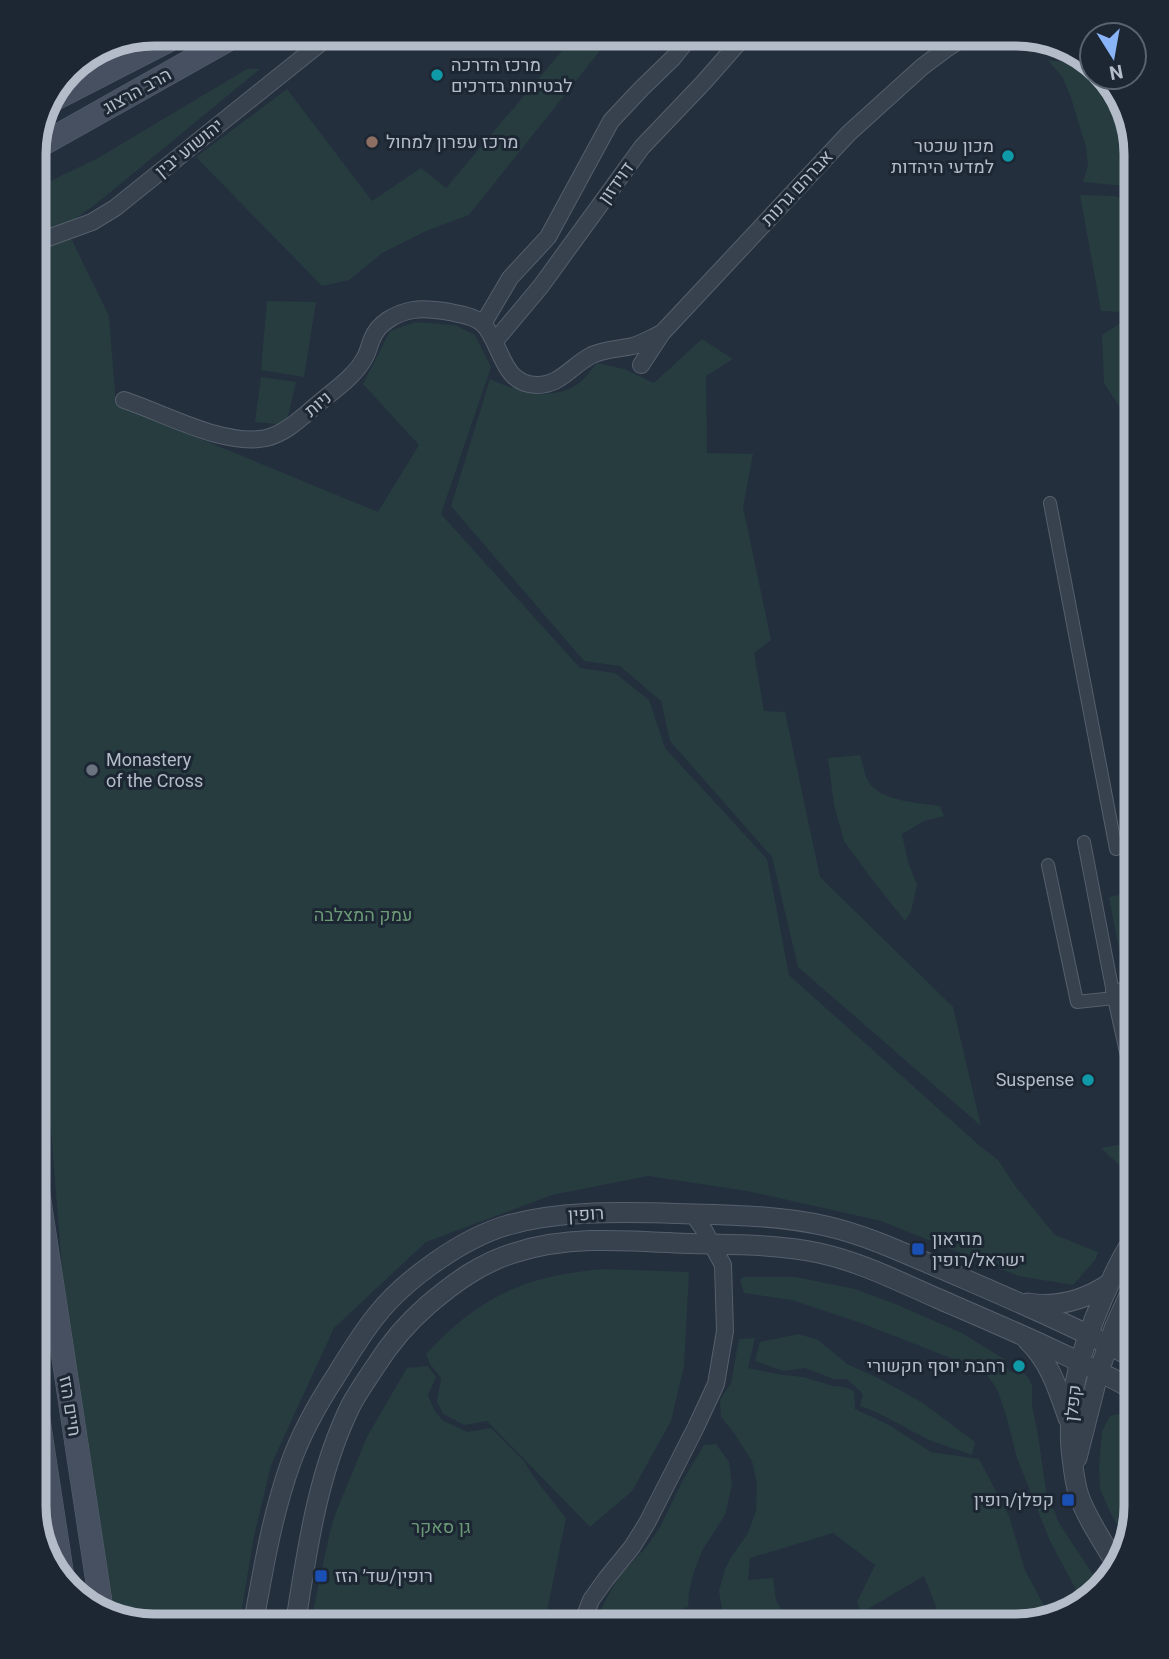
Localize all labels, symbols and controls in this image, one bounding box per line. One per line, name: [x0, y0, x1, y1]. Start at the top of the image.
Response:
north arrow: [1078, 21, 1148, 91]
place label: מרכז הדרכה לבטיחות בדרכים: [451, 54, 572, 96]
text: N: [1107, 60, 1125, 85]
street label: הרב הרצוג: [99, 63, 175, 118]
marker: מרכז הדרכה לבטיחות בדרכים: [429, 67, 445, 83]
street label: יהושוע יבין: [150, 114, 227, 181]
place label: מרכז עפרון למחול: [386, 131, 518, 152]
marker: מרכז עפרון למחול: [364, 134, 380, 150]
place label: מכון שכטר למדעי היהדות: [891, 135, 994, 177]
street label: אברהם גרנות: [756, 146, 837, 230]
marker: מכון שכטר למדעי היהדות: [1000, 148, 1016, 164]
street label: דוידזון: [593, 158, 638, 208]
street label: ניות: [300, 386, 335, 421]
place label: Monastery of the Cross: [106, 749, 203, 791]
marker: Monastery of the Cross: [84, 762, 100, 778]
park label: עמק המצלבה: [314, 904, 412, 925]
place label: Suspense: [996, 1069, 1074, 1090]
marker: Suspense: [1080, 1072, 1096, 1088]
street label: רופין: [567, 1202, 605, 1225]
place label: מוזיאון ישראל/רופין: [932, 1228, 1025, 1270]
marker: מוזיאון ישראל/רופין: [910, 1241, 926, 1257]
place label: רחבת יוסף חקשורי: [867, 1355, 1005, 1376]
marker: רחבת יוסף חקשורי: [1011, 1358, 1027, 1374]
street label: חיים הזז: [55, 1374, 86, 1438]
street label: קפלן: [1060, 1383, 1085, 1422]
place label: קפלן/רופין: [974, 1489, 1054, 1510]
marker: קפלן/רופין: [1060, 1492, 1076, 1508]
park label: גן סאקר: [411, 1516, 471, 1537]
place label: רופין/שד׳ הזז: [335, 1565, 433, 1586]
marker: רופין/שד׳ הזז: [313, 1568, 329, 1584]

